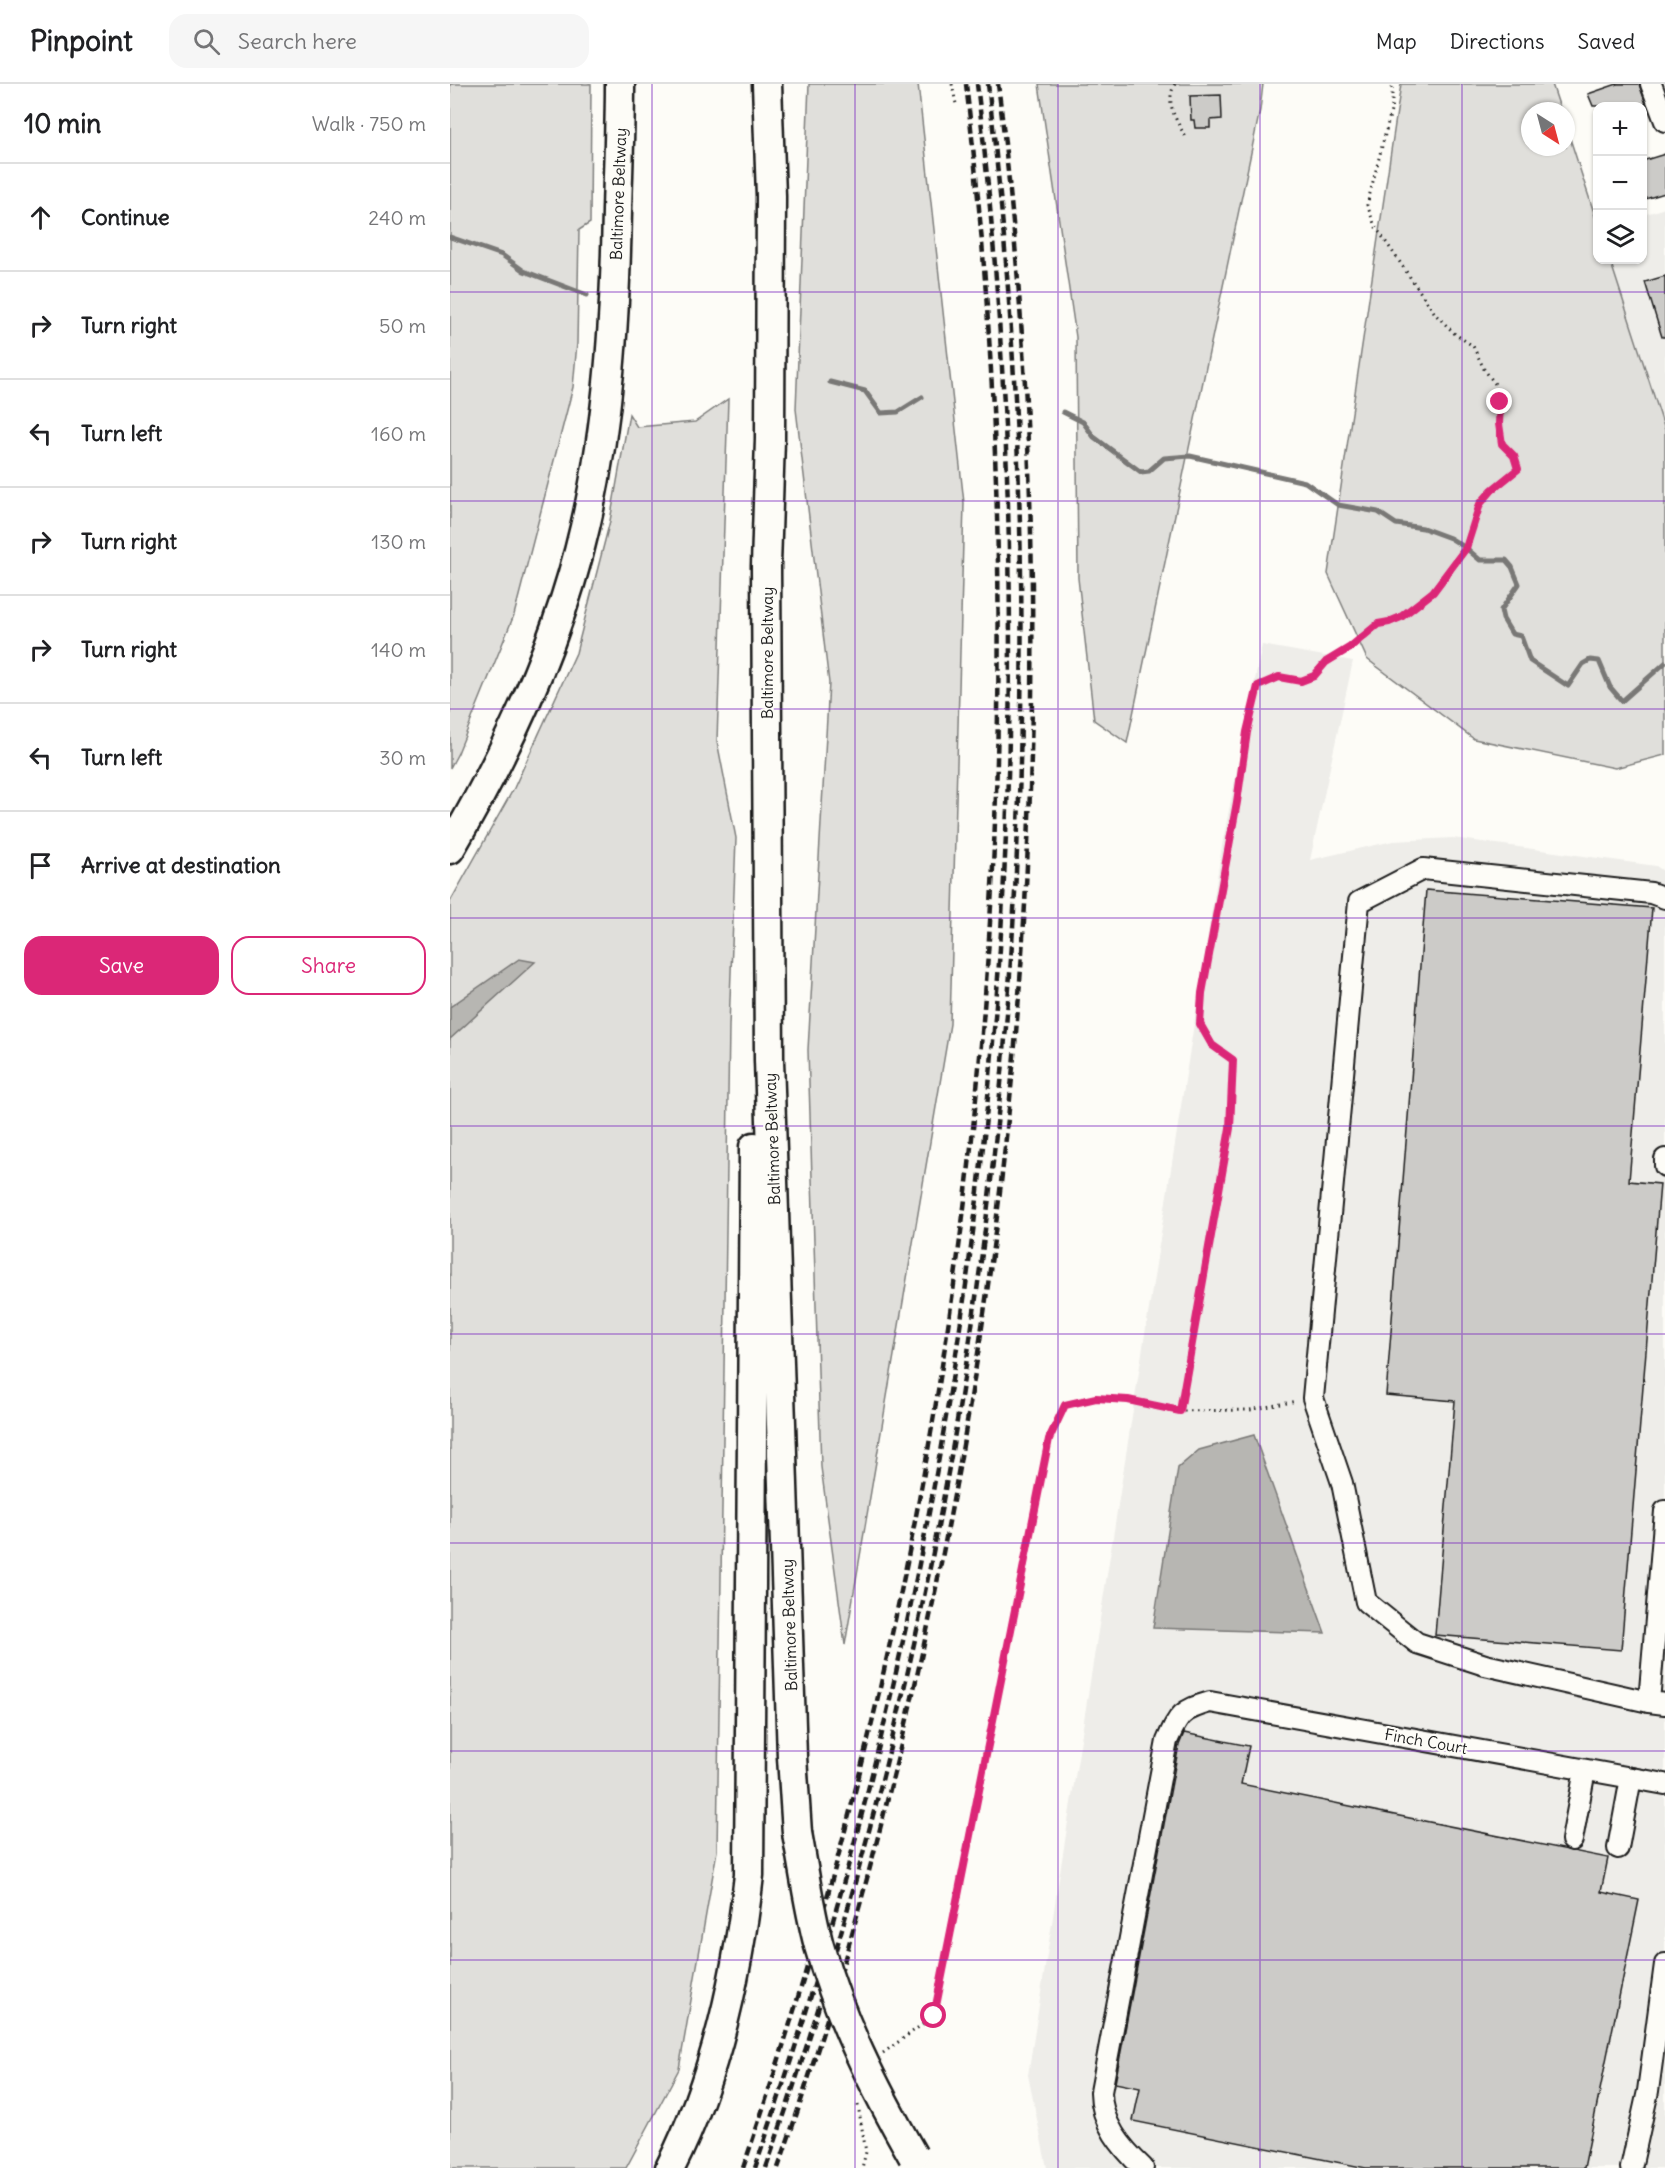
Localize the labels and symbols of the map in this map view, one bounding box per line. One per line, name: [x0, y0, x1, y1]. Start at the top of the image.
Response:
north arrow: [1521, 102, 1575, 156]
street label: Baltimore Beltway: [606, 127, 630, 261]
route end: [1486, 388, 1512, 414]
street label: Baltimore Beltway: [757, 587, 777, 719]
street label: Baltimore Beltway: [760, 1072, 784, 1206]
street label: Baltimore Beltway: [777, 1558, 801, 1692]
street label: Finch Court: [1383, 1724, 1470, 1758]
route start: [920, 2002, 946, 2028]

